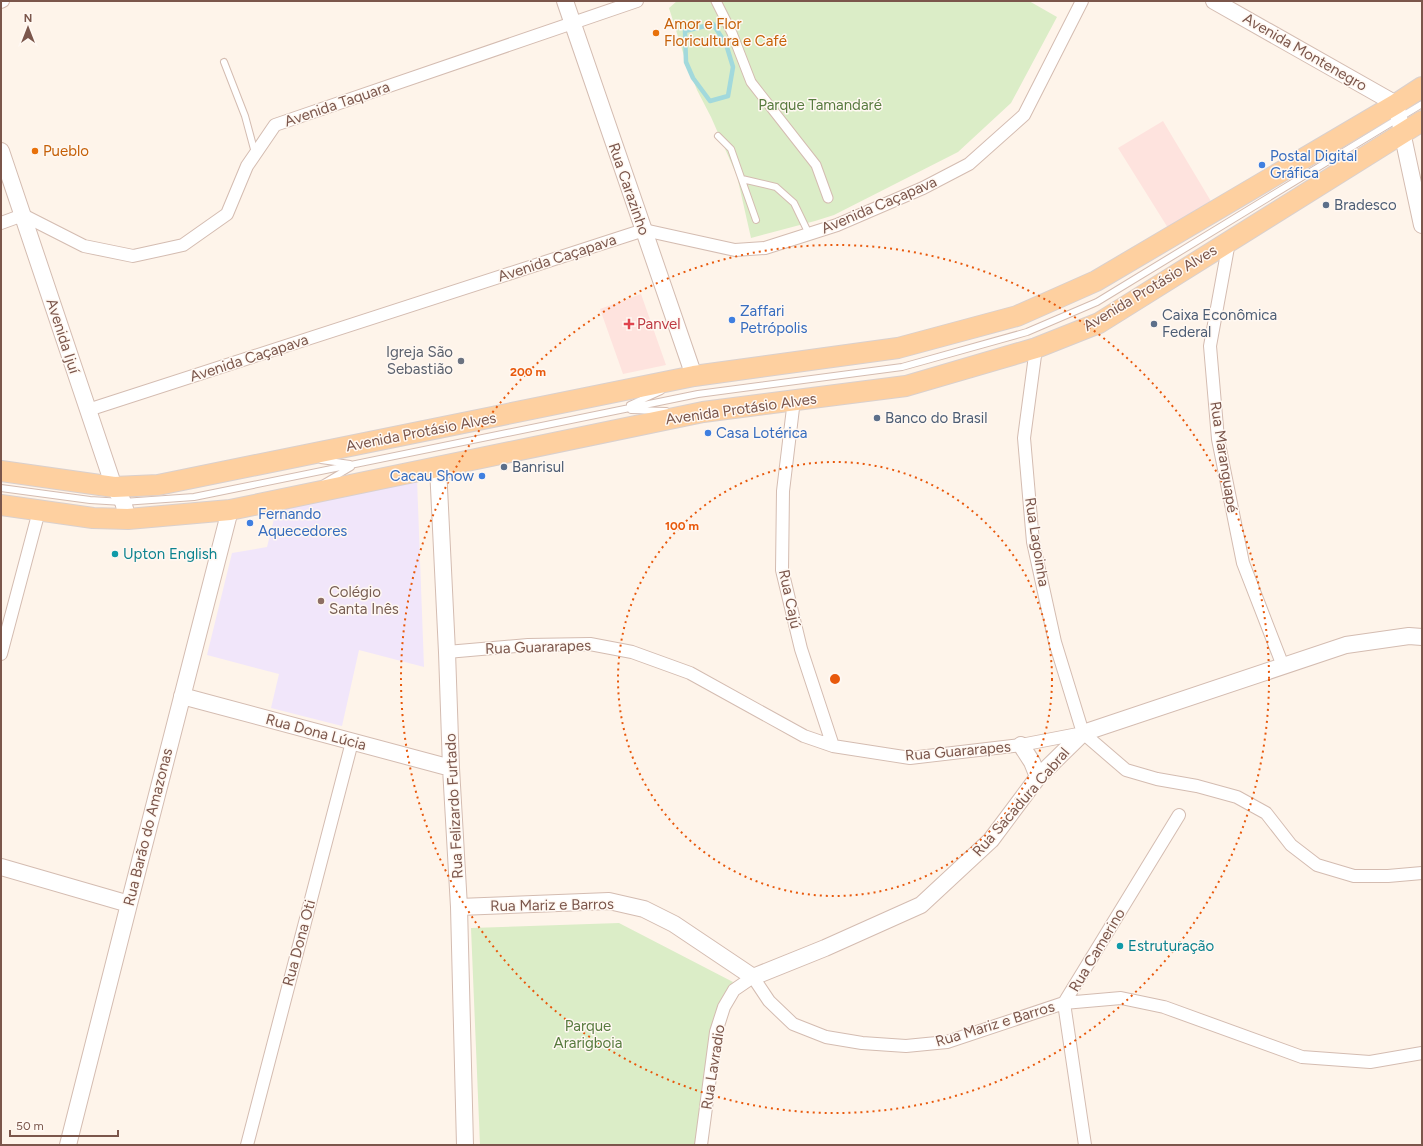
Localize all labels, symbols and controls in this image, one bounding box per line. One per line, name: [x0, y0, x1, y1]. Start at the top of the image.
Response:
north arrow: [8, 8, 48, 48]
street label: Avenida Montenegro: [1240, 9, 1371, 95]
text: N: [24, 12, 32, 25]
place label: Amor e Flor Floricultura e Café: [664, 15, 787, 50]
marker: Amor e Flor Floricultura e Café: [651, 28, 661, 38]
street label: Avenida Taquara: [282, 78, 392, 130]
park label: Parque Tamandaré: [758, 96, 882, 114]
street label: Rua Carazinho: [605, 140, 653, 238]
place label: Pueblo: [43, 142, 89, 160]
marker: Pueblo: [30, 146, 40, 156]
place label: Postal Digital Gráfica: [1270, 147, 1357, 182]
marker: Postal Digital Gráfica: [1257, 160, 1267, 170]
street label: Avenida Caçapava: [819, 173, 939, 237]
place label: Bradesco: [1334, 196, 1397, 214]
marker: Bradesco: [1321, 200, 1331, 210]
street label: Avenida Caçapava: [495, 230, 619, 286]
street label: Avenida Protásio Alves: [1080, 241, 1220, 335]
street label: Avenida Ijuí: [42, 296, 84, 377]
place label: Zaffari Petrópolis: [740, 302, 808, 337]
place label: Caixa Econômica Federal: [1162, 306, 1277, 341]
place label: Panvel: [637, 315, 681, 333]
marker: Zaffari Petrópolis: [727, 315, 737, 325]
marker: Panvel: [624, 319, 634, 329]
marker: Caixa Econômica Federal: [1149, 319, 1159, 329]
street label: Avenida Caçapava: [187, 330, 311, 386]
place label: Igreja São Sebastião: [386, 343, 453, 378]
marker: Igreja São Sebastião: [456, 356, 466, 366]
text: 200 m: [510, 365, 546, 379]
street label: Avenida Protásio Alves: [664, 389, 818, 429]
street label: Rua Maranguapé: [1206, 400, 1242, 514]
street label: Avenida Protásio Alves: [344, 409, 498, 455]
place label: Banco do Brasil: [885, 409, 988, 427]
marker: Banco do Brasil: [872, 413, 882, 423]
place label: Casa Lotérica: [716, 424, 807, 442]
marker: Casa Lotérica: [703, 428, 713, 438]
place label: Banrisul: [512, 458, 564, 476]
marker: Banrisul: [499, 462, 509, 472]
place label: Cacau Show: [390, 467, 474, 485]
marker: Cacau Show: [477, 471, 487, 481]
street label: Rua Lagoinha: [1021, 496, 1053, 588]
place label: Fernando Aquecedores: [258, 505, 347, 540]
marker: Fernando Aquecedores: [245, 518, 255, 528]
text: 100 m: [665, 519, 699, 533]
place label: Upton English: [123, 545, 217, 563]
marker: Upton English: [110, 549, 120, 559]
street label: Rua Cajú: [775, 568, 805, 630]
place label: Colégio Santa Inês: [329, 583, 399, 618]
marker: Colégio Santa Inês: [316, 596, 326, 606]
street label: Rua Guararapes: [485, 636, 591, 658]
centre of rings: [828, 672, 842, 686]
street label: Rua Dona Lúcia: [264, 710, 368, 754]
street label: Rua Felizardo Furtado: [441, 733, 467, 879]
street label: Rua Guararapes: [904, 737, 1012, 765]
street label: Rua Sacadura Cabral: [969, 744, 1073, 860]
street label: Rua Barão do Amazonas: [120, 746, 176, 908]
street label: Rua Mariz e Barros: [490, 895, 614, 915]
street label: Rua Dona Oti: [279, 898, 319, 988]
street label: Rua Camerino: [1065, 905, 1129, 995]
place label: Estruturação: [1128, 937, 1214, 955]
marker: Estruturação: [1115, 941, 1125, 951]
street label: Rua Mariz e Barros: [933, 997, 1057, 1051]
park label: Parque Ararigboia: [554, 1017, 622, 1052]
street label: Rua Lavradio: [697, 1023, 729, 1111]
scale bar: [10, 1112, 118, 1138]
text: 50 m: [16, 1119, 44, 1133]

